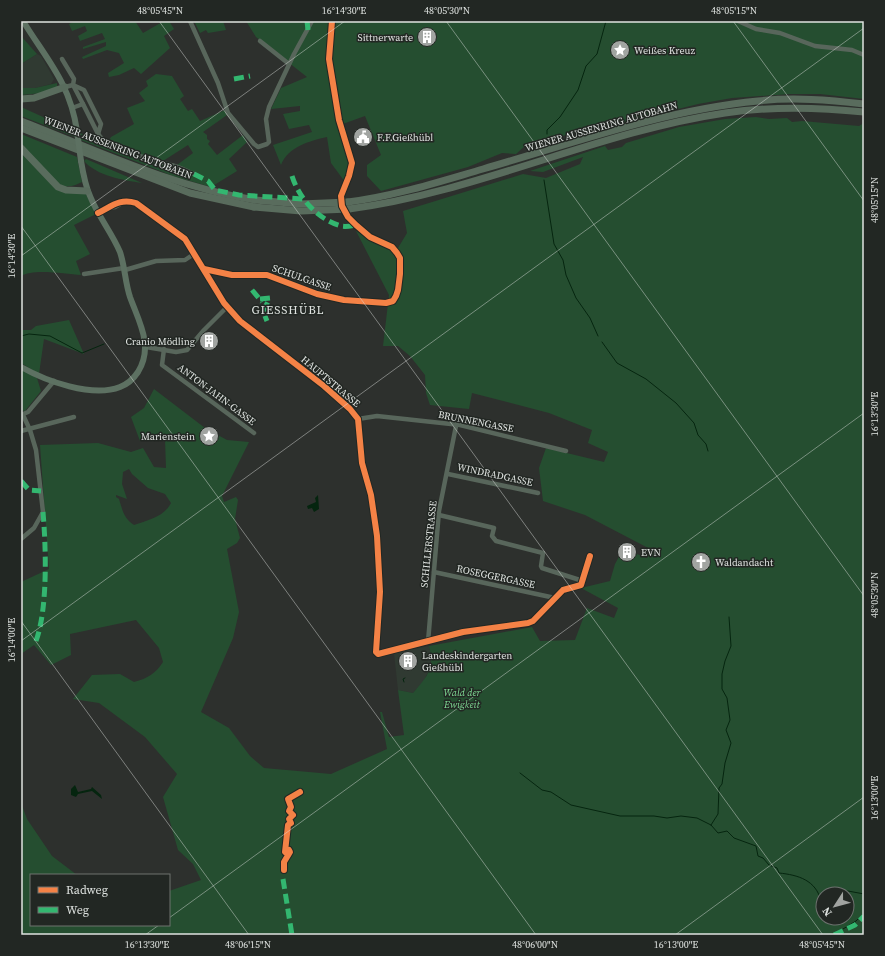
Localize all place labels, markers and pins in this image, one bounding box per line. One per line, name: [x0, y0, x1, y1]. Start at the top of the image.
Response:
building icon: Sittnerwarte: [416, 26, 438, 48]
place label: Sittnerwarte: [358, 31, 413, 44]
place icon: Weißes Kreuz: [609, 39, 631, 61]
place label: Weißes Kreuz: [634, 44, 695, 57]
public building icon: F.F.Gießhübl: [352, 126, 374, 148]
place label: F.F.Gießhübl: [377, 131, 433, 144]
building icon: Cranio Mödling: [198, 330, 220, 352]
place label: Cranio Mödling: [125, 335, 195, 348]
place icon: Marienstein: [198, 425, 220, 447]
place label: Marienstein: [141, 430, 195, 443]
building icon: EVN: [616, 541, 638, 563]
place label: EVN: [641, 546, 661, 559]
church icon: Waldandacht: [690, 551, 712, 573]
place label: Waldandacht: [715, 556, 774, 569]
place label: Landeskindergarten Gießhübl: [422, 649, 512, 674]
building icon: Landeskindergarten Gießhübl: [397, 650, 419, 672]

